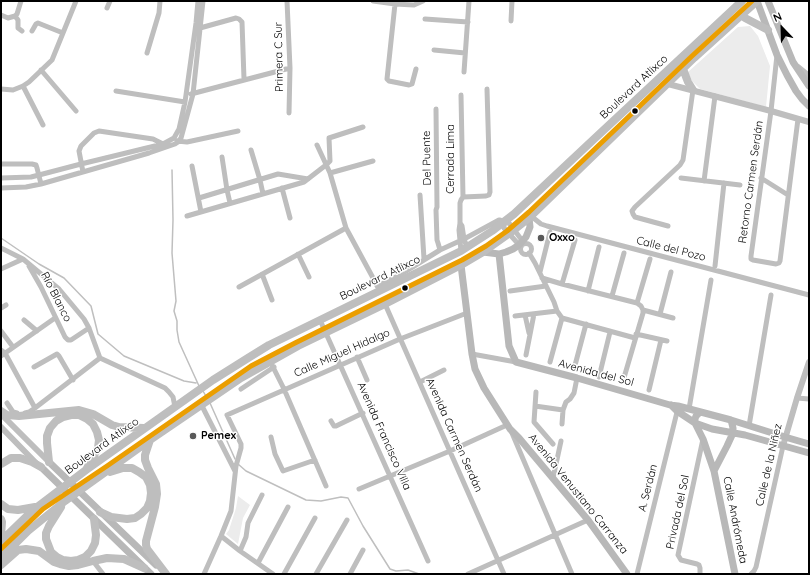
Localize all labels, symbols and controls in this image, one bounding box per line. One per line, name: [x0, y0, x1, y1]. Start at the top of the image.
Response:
north arrow: [762, 8, 802, 48]
text: N: [771, 9, 784, 25]
street label: Primera C Sur: [272, 22, 286, 92]
street label: Boulevard Atlixco: [597, 52, 671, 122]
unlabelled marker: [630, 106, 640, 116]
street label: Retorno Carmen Serdán: [736, 120, 766, 244]
street label: Cerrada Lima: [444, 124, 458, 194]
street label: Del Puente: [420, 130, 434, 186]
place label: Oxxo: [549, 231, 575, 245]
marker: Oxxo: [536, 233, 546, 243]
street label: Calle del Pozo: [635, 234, 707, 264]
street label: Boulevard Atlixco: [338, 253, 422, 303]
street label: Río Blanco: [38, 270, 74, 324]
unlabelled marker: [400, 283, 410, 293]
street label: Calle Miguel Hidalgo: [292, 326, 392, 380]
street label: Avenida del Sol: [557, 357, 635, 389]
street label: Avenida Carmen Serdán: [423, 376, 485, 494]
street label: Avenida Francisco Villa: [354, 380, 414, 492]
street label: Boulevard Atlixco: [63, 415, 141, 477]
street label: Calle de la Niñez: [753, 422, 785, 508]
place label: Pemex: [201, 429, 236, 443]
marker: Pemex: [188, 431, 198, 441]
street label: Avenida Venustiano Carranza: [525, 431, 631, 557]
street label: A. Serdán: [636, 463, 660, 513]
street label: Privada del Sol: [664, 474, 692, 550]
street label: Calle Andrómeda: [720, 475, 750, 565]

